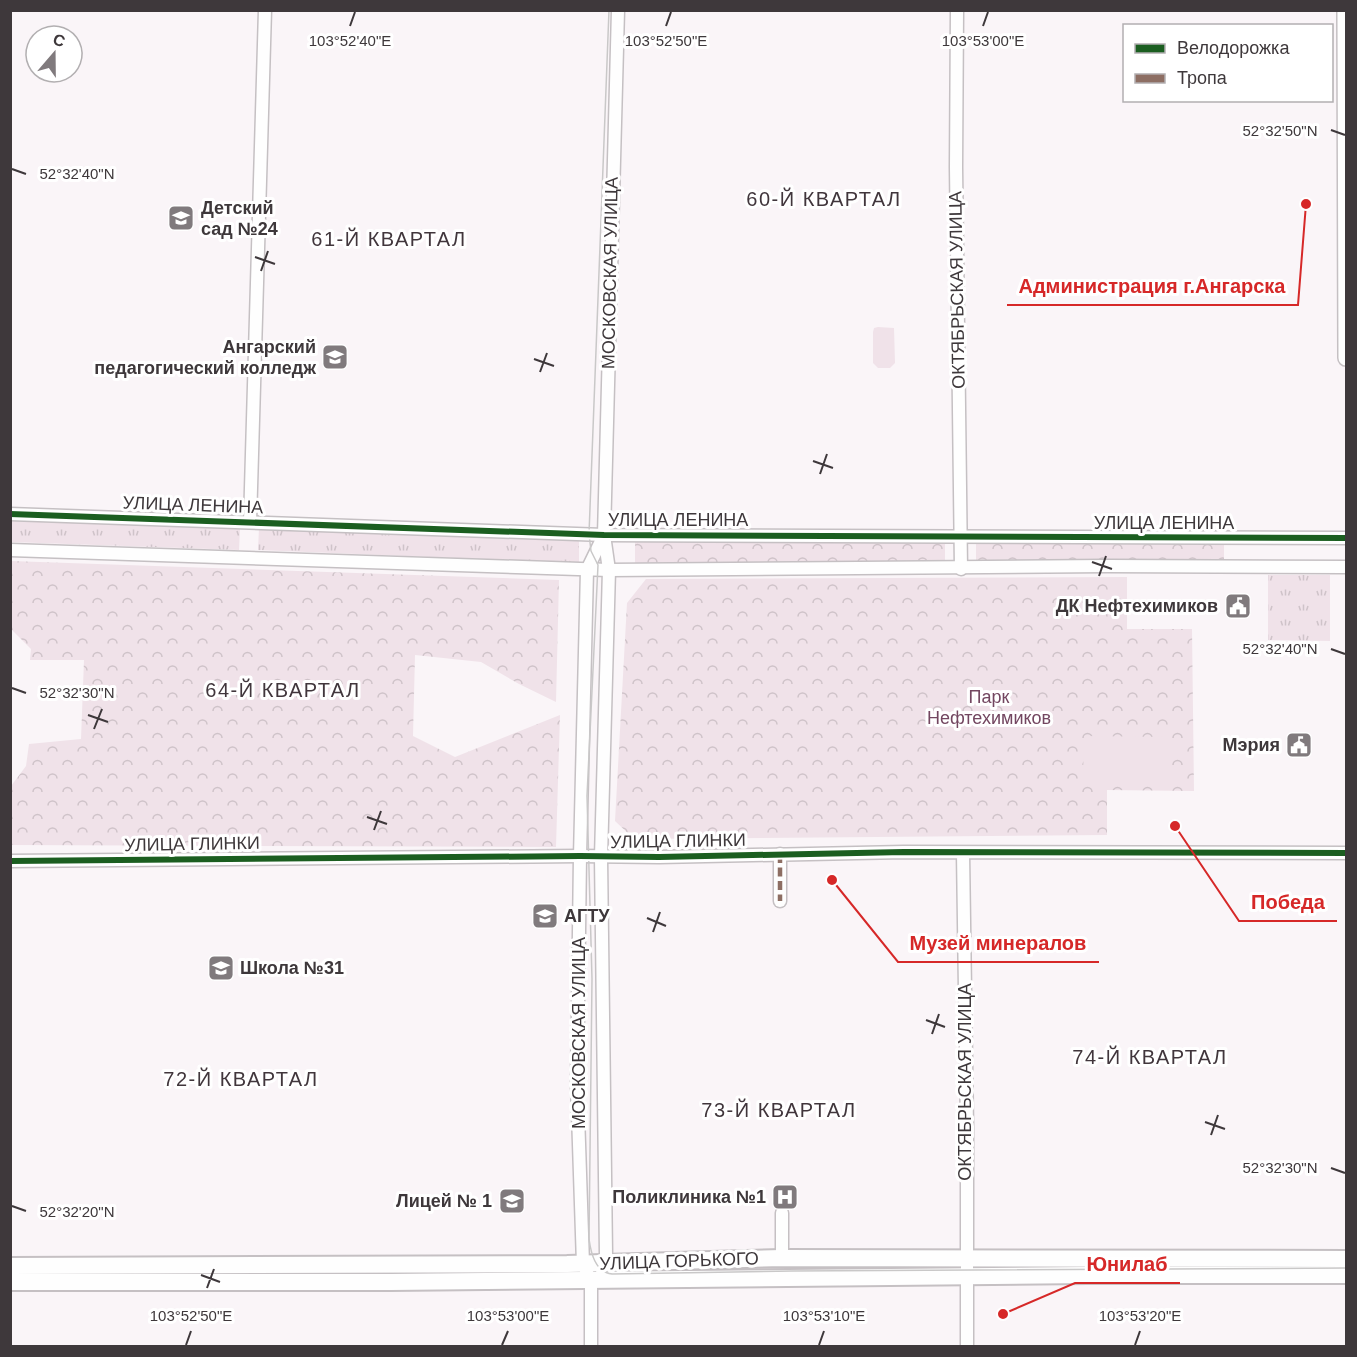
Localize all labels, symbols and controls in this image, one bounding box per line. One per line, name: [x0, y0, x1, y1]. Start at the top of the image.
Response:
north arrow: [24, 24, 84, 84]
legend: [1123, 24, 1333, 102]
text: С: [51, 30, 68, 50]
text: 103°52'40"E: [309, 32, 391, 49]
text: 103°52'50"E: [625, 32, 707, 49]
text: 103°53'00"E: [942, 32, 1024, 49]
text: Велодорожка: [1177, 38, 1290, 58]
text: Тропа: [1177, 68, 1228, 88]
text: 52°32'50"N: [1242, 122, 1318, 139]
text: 52°32'40"N: [39, 165, 115, 182]
street label: МОСКОВСКАЯ УЛИЦА: [598, 177, 622, 369]
district label: 60-Й КВАРТАЛ: [746, 187, 902, 210]
street label: ОКТЯБРЬСКАЯ УЛИЦА: [945, 191, 969, 389]
place label: Детский сад №24: [201, 198, 278, 239]
school or university icon: Детский сад №24: [166, 203, 196, 233]
district label: 61-Й КВАРТАЛ: [311, 227, 467, 250]
callout: Администрация г.Ангарска: [1007, 267, 1298, 305]
text: Администрация г.Ангарска: [1018, 275, 1286, 297]
place label: Ангарский педагогический колледж: [94, 337, 316, 378]
school or university icon: Ангарский педагогический колледж: [320, 342, 350, 372]
street label: УЛИЦА ЛЕНИНА: [122, 493, 264, 517]
street label: УЛИЦА ЛЕНИНА: [608, 510, 748, 530]
street label: УЛИЦА ЛЕНИНА: [1094, 513, 1234, 533]
public building icon: ДК Нефтехимиков: [1223, 591, 1253, 621]
place label: ДК Нефтехимиков: [1056, 596, 1218, 616]
text: 52°32'40"N: [1242, 640, 1318, 657]
district label: 64-Й КВАРТАЛ: [205, 678, 361, 701]
text: 52°32'30"N: [39, 684, 115, 701]
park label: Парк Нефтехимиков: [927, 687, 1051, 728]
public building icon: Мэрия: [1284, 730, 1314, 760]
place label: Мэрия: [1223, 735, 1280, 755]
street label: УЛИЦА ГЛИНКИ: [610, 830, 746, 852]
street label: УЛИЦА ГЛИНКИ: [124, 833, 260, 855]
callout: Победа: [1239, 883, 1337, 921]
text: Победа: [1251, 891, 1326, 913]
school or university icon: АГТУ: [530, 901, 560, 931]
place label: АГТУ: [564, 906, 610, 926]
callout: Музей минералов: [898, 924, 1099, 962]
text: Музей минералов: [910, 932, 1086, 954]
street label: МОСКОВСКАЯ УЛИЦА: [569, 937, 589, 1129]
school or university icon: Школа №31: [206, 953, 236, 983]
place label: Школа №31: [240, 958, 344, 978]
street label: ОКТЯБРЬСКАЯ УЛИЦА: [955, 983, 975, 1181]
district label: 74-Й КВАРТАЛ: [1072, 1045, 1228, 1068]
district label: 72-Й КВАРТАЛ: [163, 1067, 319, 1090]
district label: 73-Й КВАРТАЛ: [701, 1098, 857, 1121]
text: 52°32'30"N: [1242, 1159, 1318, 1176]
hospital icon: Поликлиника №1: [770, 1182, 800, 1212]
school or university icon: Лицей № 1: [497, 1186, 527, 1216]
place label: Поликлиника №1: [612, 1187, 766, 1207]
place label: Лицей № 1: [396, 1191, 492, 1211]
text: 52°32'20"N: [39, 1203, 115, 1220]
callout: Юнилаб: [1075, 1245, 1180, 1283]
street label: УЛИЦА ГОРЬКОГО: [599, 1248, 759, 1274]
text: Юнилаб: [1086, 1253, 1168, 1275]
text: 103°52'50"E: [150, 1307, 232, 1324]
text: 103°53'00"E: [467, 1307, 549, 1324]
text: 103°53'10"E: [783, 1307, 865, 1324]
text: 103°53'20"E: [1099, 1307, 1181, 1324]

